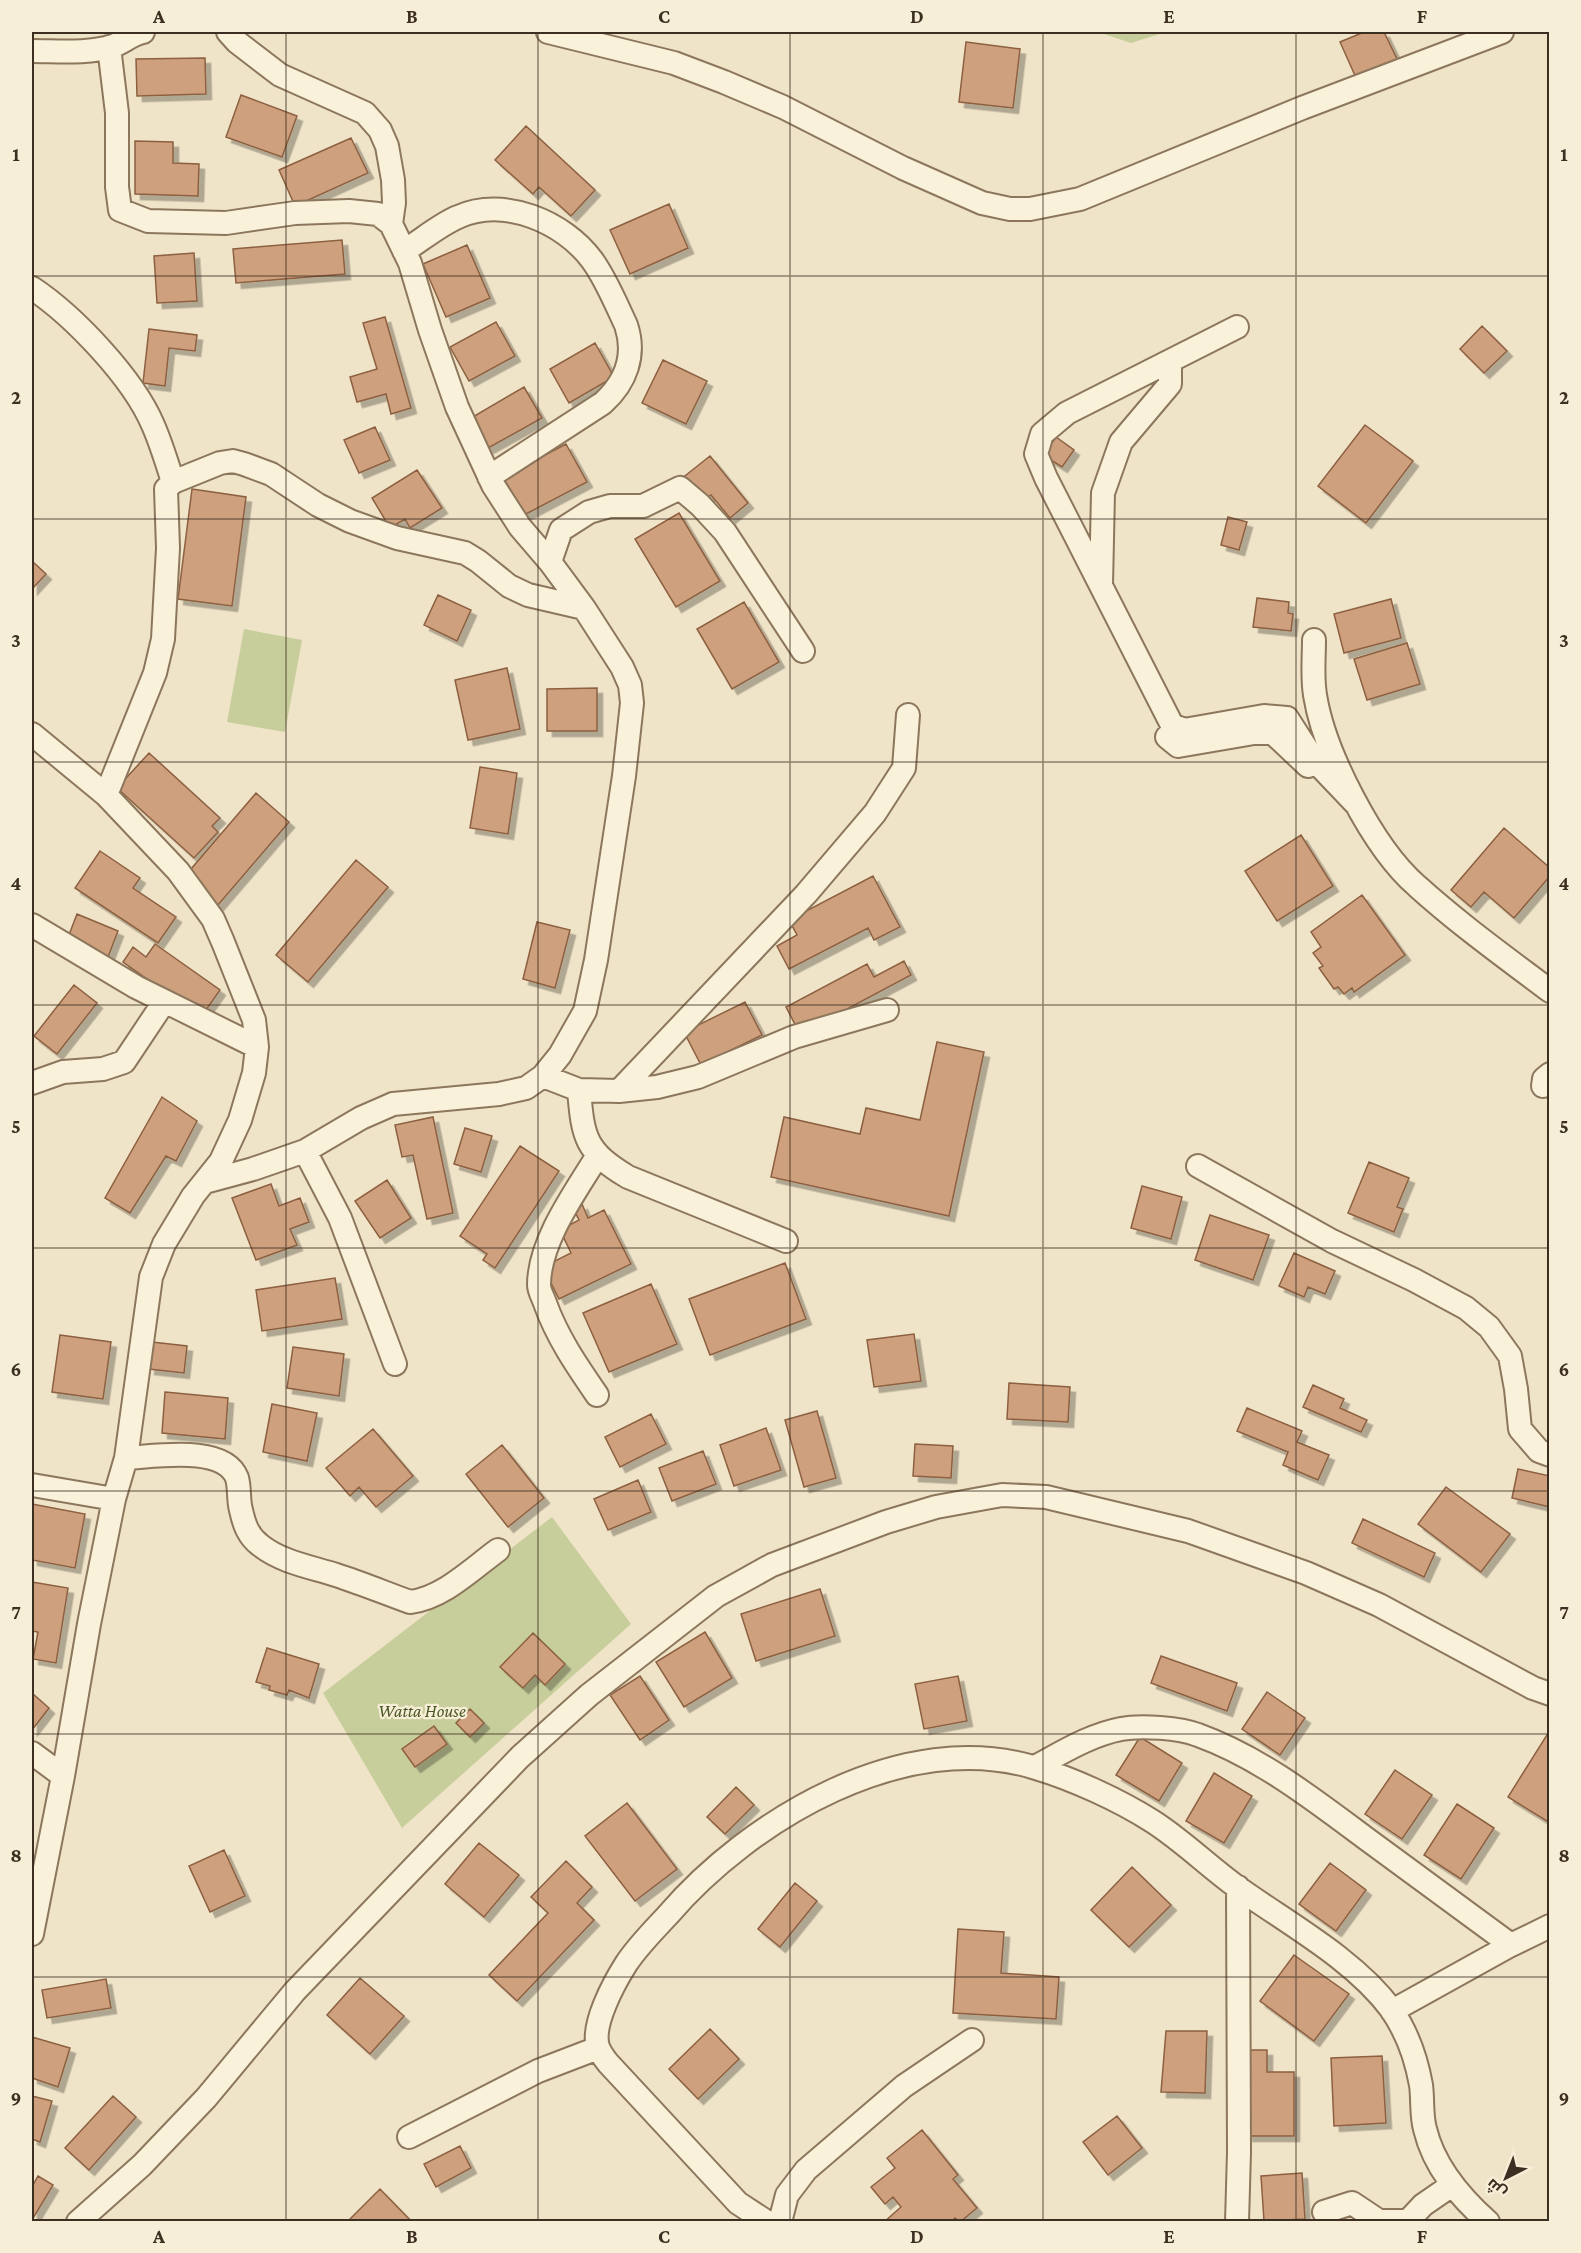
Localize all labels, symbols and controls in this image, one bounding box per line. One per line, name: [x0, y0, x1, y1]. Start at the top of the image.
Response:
text: A: [152, 5, 166, 27]
text: B: [406, 5, 418, 27]
text: C: [658, 5, 670, 27]
text: D: [910, 5, 924, 27]
text: E: [1163, 5, 1175, 27]
text: F: [1417, 5, 1428, 27]
text: 1: [12, 143, 20, 165]
text: 1: [1560, 143, 1568, 165]
text: 2: [11, 386, 21, 408]
text: 2: [1559, 386, 1569, 408]
text: 3: [11, 629, 21, 651]
text: 3: [1559, 629, 1569, 651]
text: 4: [11, 872, 22, 894]
text: 4: [1559, 872, 1570, 894]
text: 5: [11, 1115, 21, 1137]
text: 5: [1559, 1115, 1569, 1137]
text: 6: [11, 1358, 21, 1380]
text: 6: [1559, 1358, 1569, 1380]
text: 7: [11, 1601, 21, 1623]
text: 7: [1559, 1601, 1569, 1623]
park label: Watta House: [378, 1701, 466, 1721]
text: 8: [10, 1844, 22, 1866]
text: 8: [1558, 1844, 1570, 1866]
text: 9: [11, 2087, 21, 2109]
text: 9: [1559, 2087, 1569, 2109]
north arrow: [1476, 2148, 1536, 2208]
text: ش: [1483, 2175, 1510, 2202]
text: A: [152, 2225, 166, 2247]
text: B: [406, 2225, 418, 2247]
text: C: [658, 2225, 670, 2247]
text: D: [910, 2225, 924, 2247]
text: E: [1163, 2225, 1175, 2247]
text: F: [1417, 2225, 1428, 2247]

